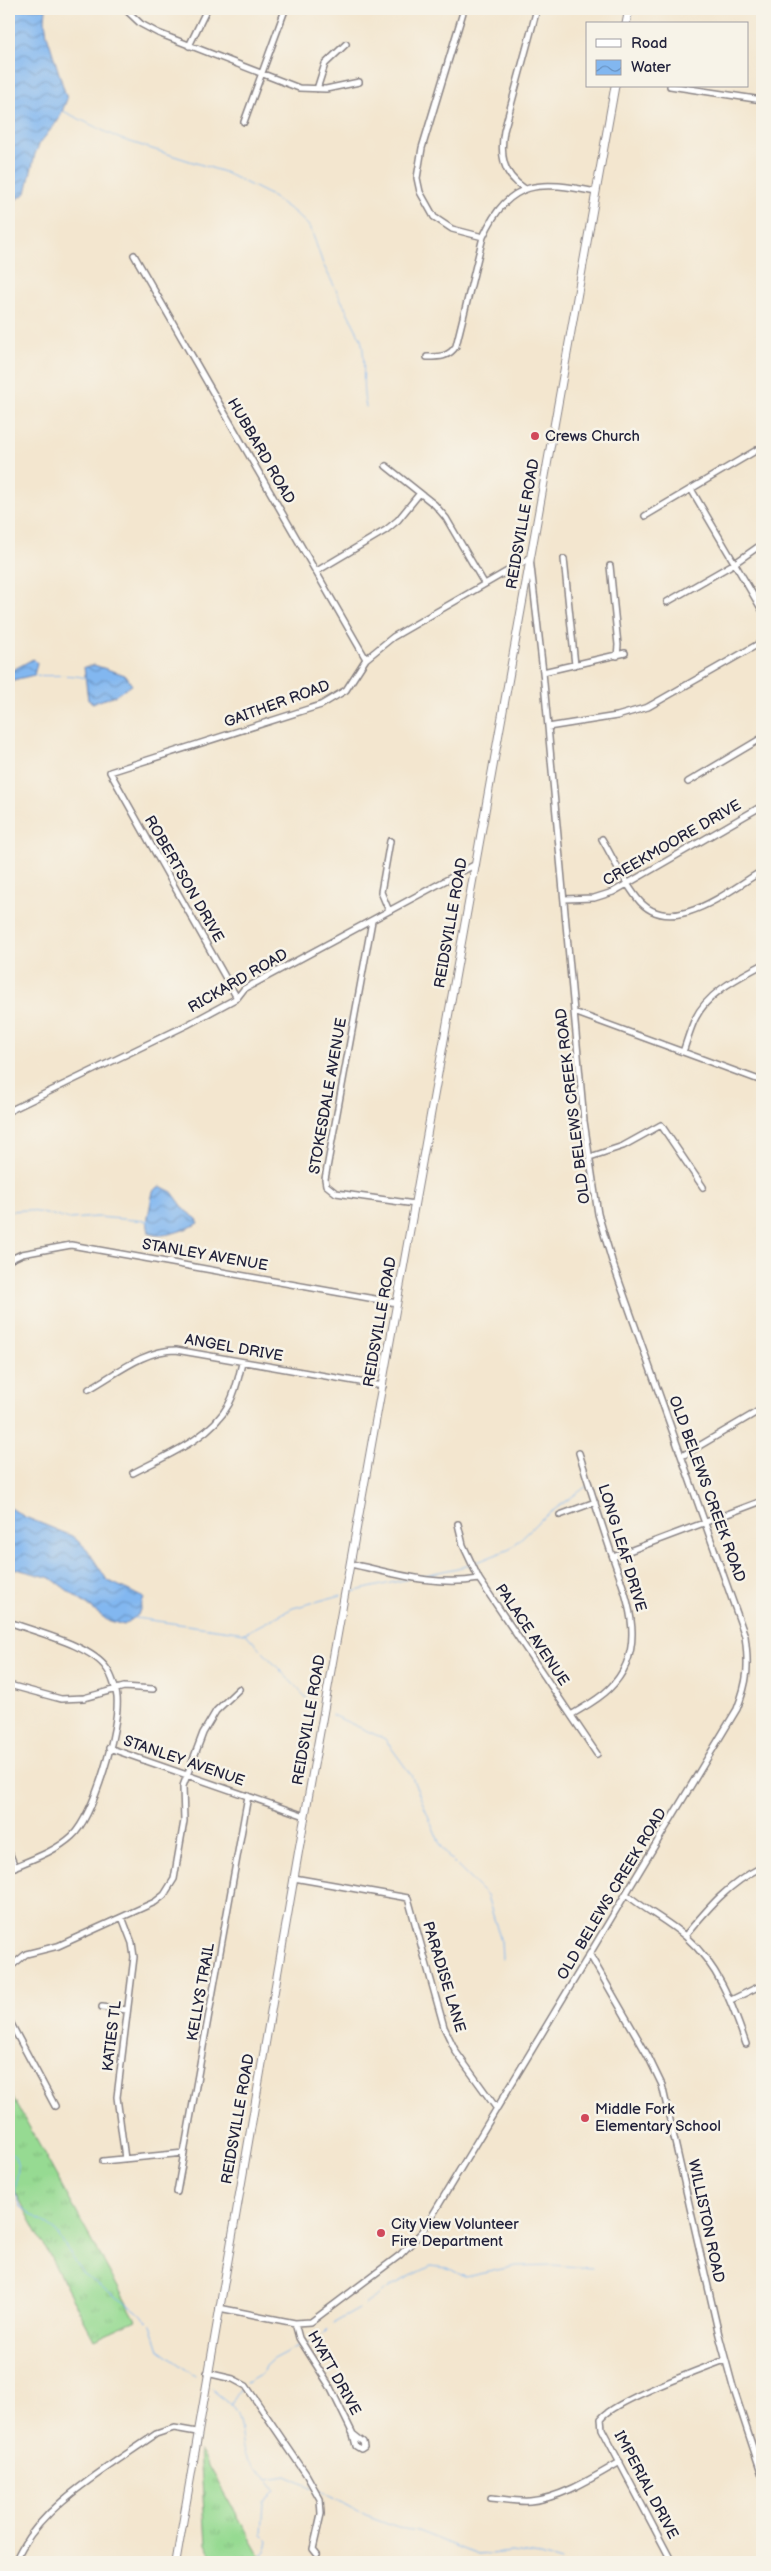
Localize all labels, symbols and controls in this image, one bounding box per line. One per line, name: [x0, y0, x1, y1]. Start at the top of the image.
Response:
legend: [586, 22, 748, 88]
text: Road: [631, 34, 667, 53]
text: Water: [631, 58, 671, 77]
street label: HUBBARD ROAD: [223, 395, 299, 507]
place label: Crews Church: [545, 427, 640, 446]
marker: Crews Church: [529, 430, 541, 442]
street label: REIDSVILLE ROAD: [502, 457, 544, 591]
street label: GAITHER ROAD: [222, 676, 333, 732]
street label: CREEKMOORE DRIVE: [600, 796, 745, 890]
street label: ROBERTSON DRIVE: [140, 812, 228, 946]
street label: REIDSVILLE ROAD: [430, 856, 472, 990]
street label: RICKARD ROAD: [185, 945, 291, 1017]
street label: OLD BELEWS CREEK ROAD: [552, 1007, 594, 1205]
street label: STOKESDALE AVENUE: [305, 1016, 351, 1176]
street label: STANLEY AVENUE: [141, 1235, 269, 1275]
street label: REIDSVILLE ROAD: [359, 1255, 401, 1389]
street label: ANGEL DRIVE: [183, 1330, 285, 1366]
street label: OLD BELEWS CREEK ROAD: [664, 1393, 750, 1585]
street label: LONG LEAF DRIVE: [594, 1482, 650, 1614]
street label: PALACE AVENUE: [491, 1580, 573, 1690]
street label: REIDSVILLE ROAD: [288, 1653, 330, 1787]
street label: STANLEY AVENUE: [121, 1731, 247, 1791]
street label: OLD BELEWS CREEK ROAD: [553, 1805, 671, 1983]
street label: PARADISE LANE: [418, 1919, 470, 2035]
street label: KELLYS TRAIL: [183, 1941, 219, 2042]
street label: KATIES TL: [98, 1999, 126, 2072]
street label: REIDSVILLE ROAD: [217, 2052, 259, 2186]
place label: Middle Fork Elementary School: [595, 2100, 721, 2136]
marker: Middle Fork Elementary School: [579, 2112, 591, 2124]
street label: WILLISTON ROAD: [684, 2158, 728, 2284]
place label: City View Volunteer Fire Department: [391, 2215, 519, 2251]
marker: City View Volunteer Fire Department: [375, 2227, 387, 2239]
street label: HYATT DRIVE: [303, 2327, 365, 2419]
street label: IMPERIAL DRIVE: [610, 2428, 682, 2542]

